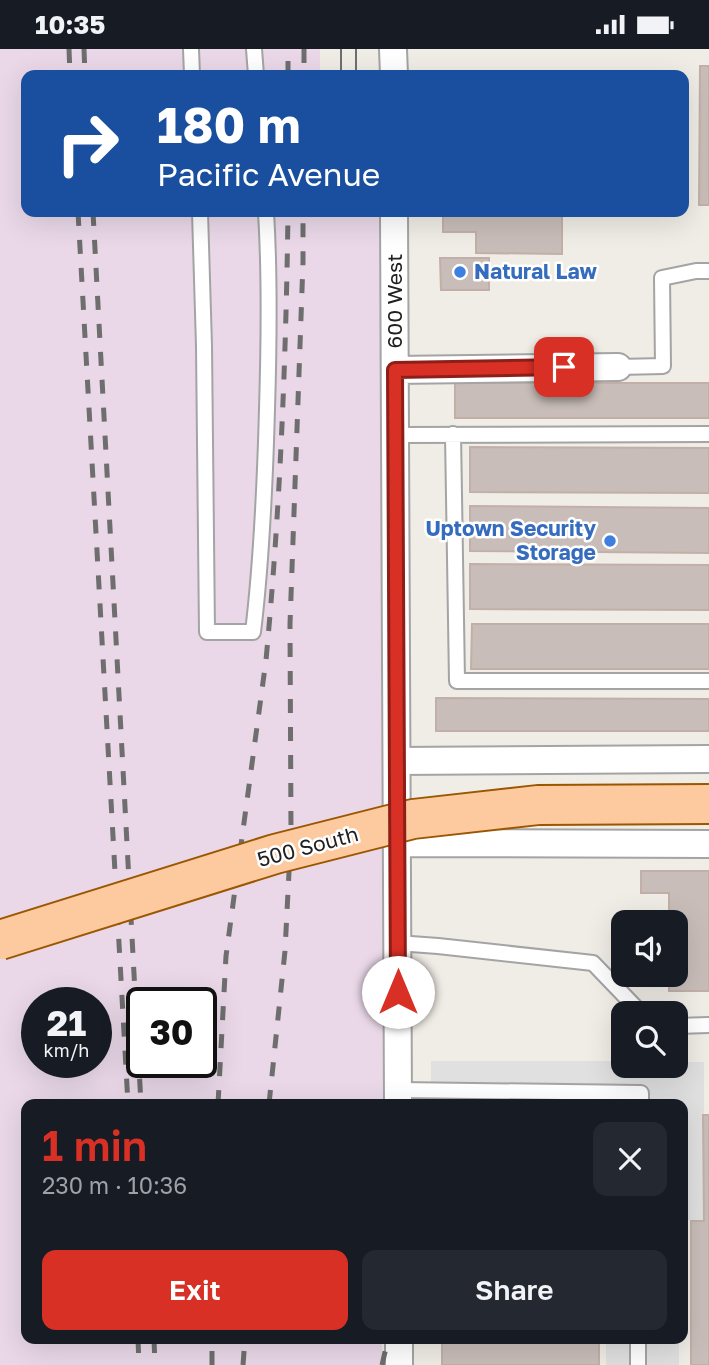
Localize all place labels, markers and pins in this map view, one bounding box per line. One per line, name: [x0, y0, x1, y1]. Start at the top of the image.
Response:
place label: Natural Law: [474, 258, 598, 284]
marker: Natural Law: [452, 264, 468, 280]
pin: [534, 337, 594, 397]
place label: Uptown Security Storage: [425, 515, 596, 565]
marker: Uptown Security Storage: [602, 533, 618, 549]

